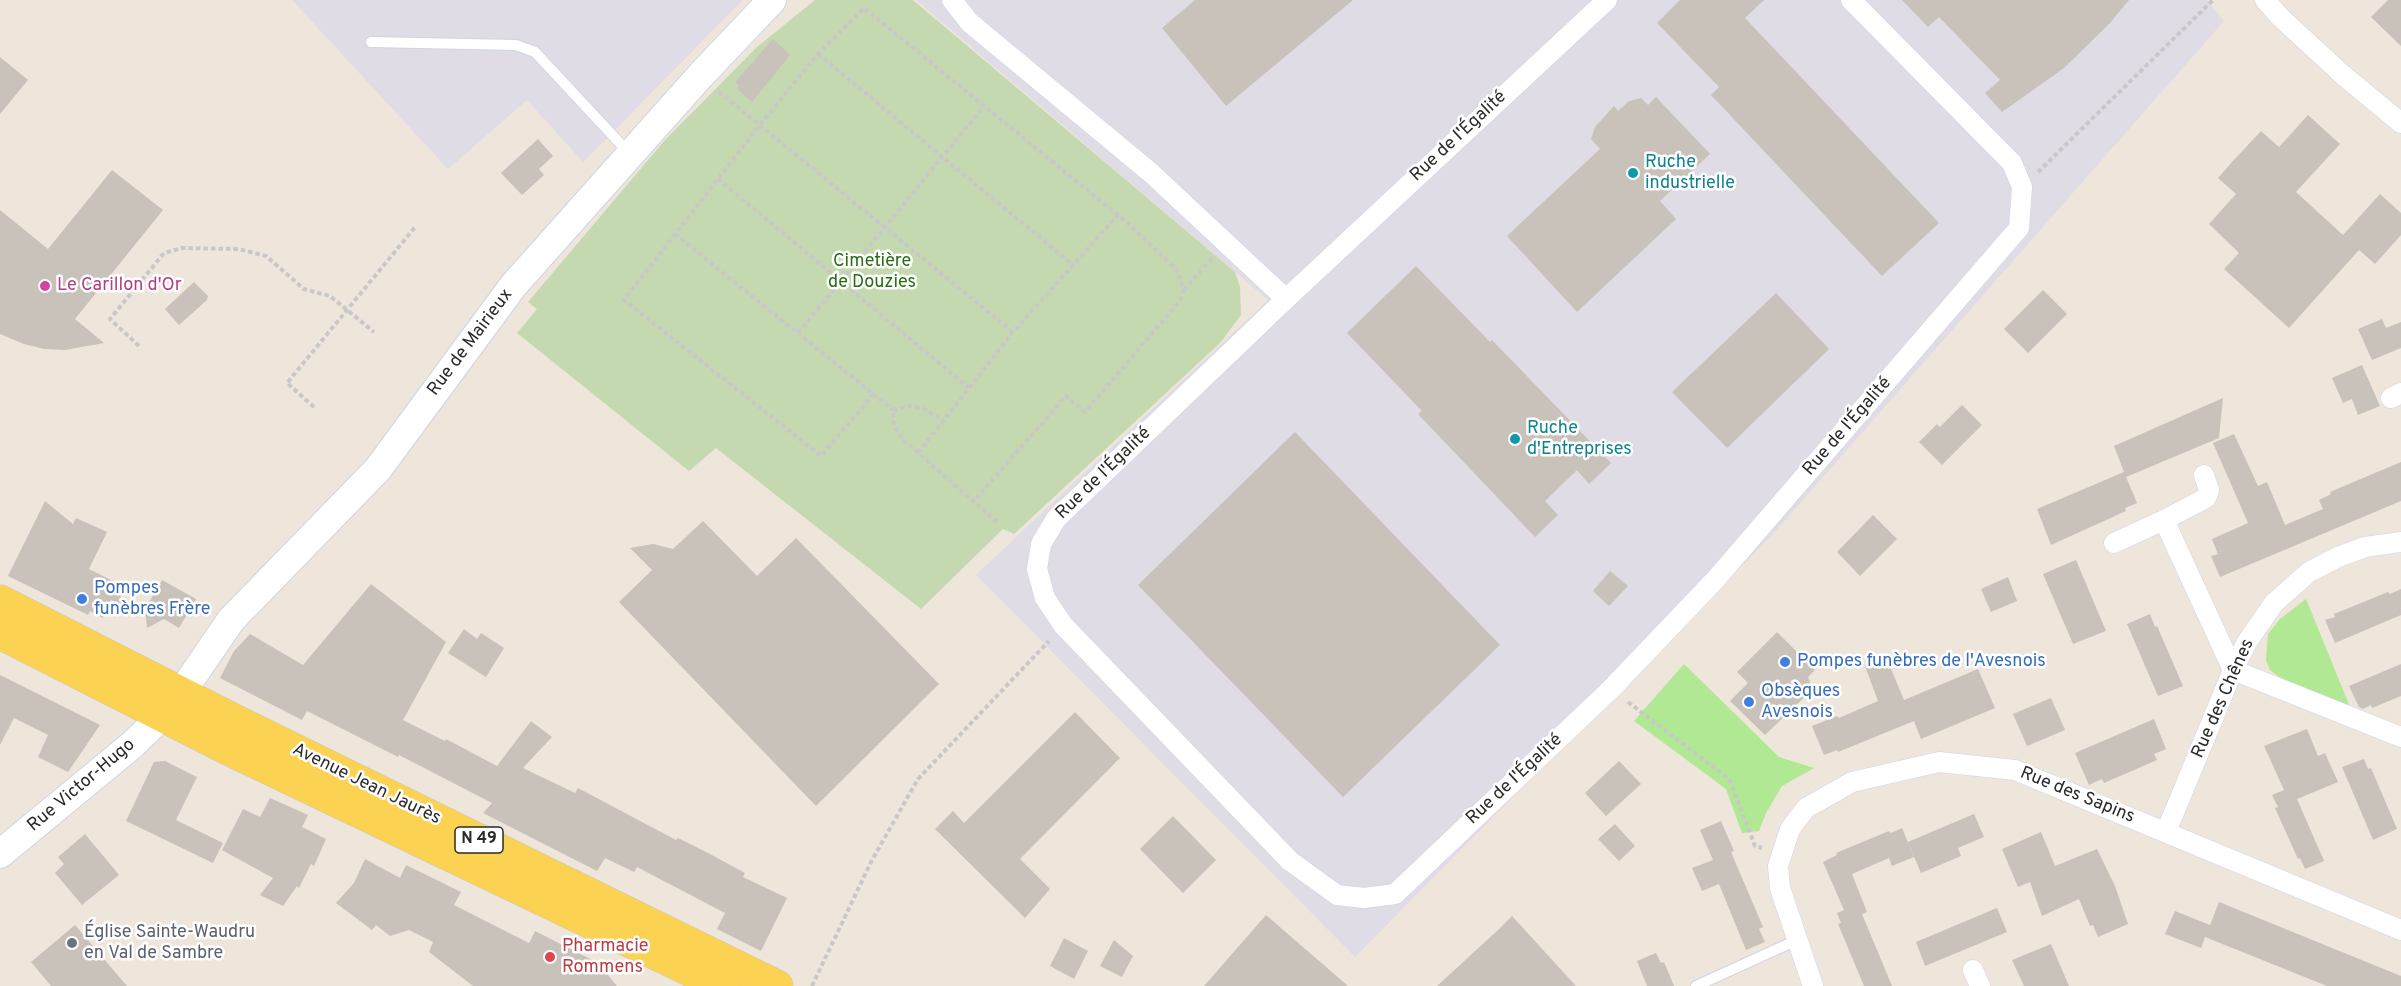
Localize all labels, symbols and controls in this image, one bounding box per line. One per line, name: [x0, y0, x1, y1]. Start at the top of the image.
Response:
street label: Rue de l'Égalité: [1406, 87, 1512, 187]
place label: Ruche industrielle: [1645, 152, 1735, 195]
marker: Ruche industrielle: [1626, 166, 1640, 180]
park label: Cimetière de Douzies: [828, 251, 916, 294]
place label: Le Carillon d'Or: [57, 275, 182, 297]
marker: Le Carillon d'Or: [38, 279, 52, 293]
street label: Rue de Mairieux: [424, 285, 518, 401]
street label: Rue de l'Égalité: [1799, 373, 1897, 481]
place label: Ruche d'Entreprises: [1527, 418, 1632, 460]
street label: Rue de l'Égalité: [1052, 423, 1156, 525]
marker: Ruche d'Entreprises: [1508, 432, 1522, 446]
place label: Pompes funèbres Frère: [94, 578, 210, 620]
marker: Pompes funèbres Frère: [75, 592, 89, 606]
street label: Rue des Chênes: [2188, 636, 2260, 762]
place label: Pompes funèbres de l'Avesnois: [1797, 651, 2046, 673]
marker: Pompes funèbres de l'Avesnois: [1778, 655, 1792, 669]
place label: Obsèques Avesnois: [1761, 681, 1840, 724]
marker: Obsèques Avesnois: [1742, 695, 1756, 709]
street label: Rue de l'Égalité: [1462, 730, 1568, 830]
street label: Rue Victor-Hugo: [24, 735, 140, 837]
street label: Avenue Jean Jaurès: [288, 740, 444, 830]
street label: Rue des Sapins: [2017, 763, 2137, 829]
road number: N 49: [455, 827, 503, 853]
place label: Église Sainte-Waudru en Val de Sambre: [84, 922, 255, 964]
marker: Église Sainte-Waudru en Val de Sambre: [65, 936, 79, 950]
place label: Pharmacie Rommens: [562, 936, 649, 978]
marker: Pharmacie Rommens: [543, 950, 557, 964]

